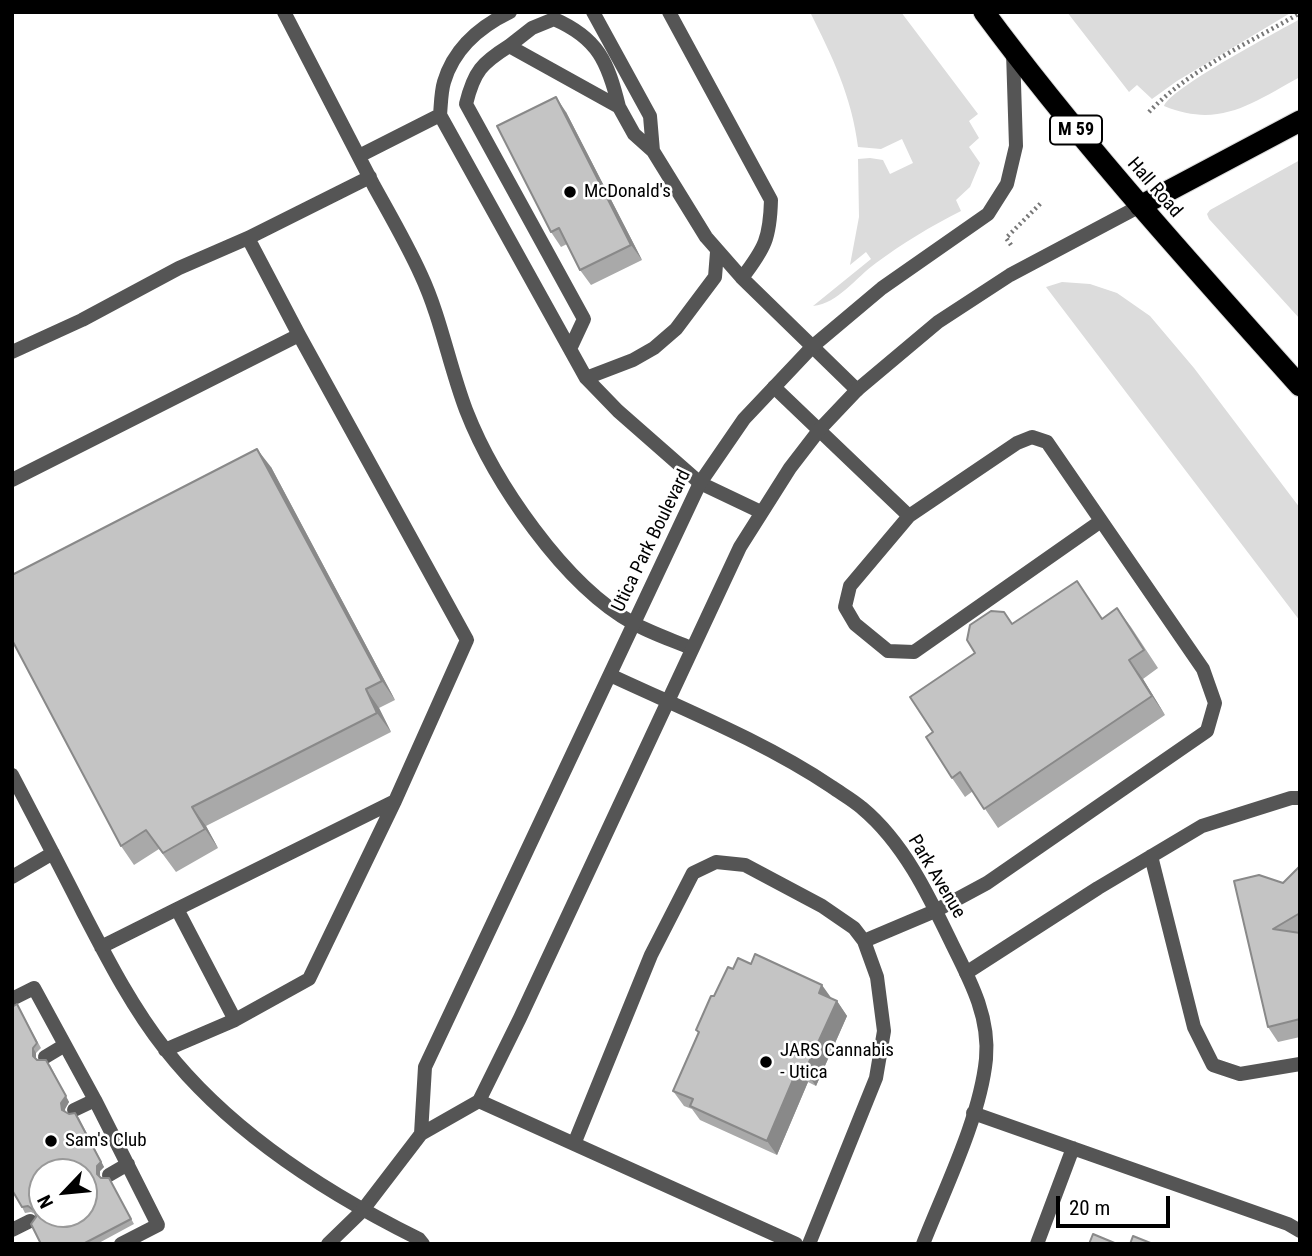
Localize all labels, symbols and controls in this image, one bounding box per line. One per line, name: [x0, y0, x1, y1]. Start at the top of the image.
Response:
road number: M 59: [1050, 116, 1102, 145]
street label: Hall Road: [1122, 153, 1186, 223]
place label: McDonald's: [584, 181, 671, 203]
marker: McDonald's: [562, 184, 578, 200]
street label: Utica Park Boulevard: [608, 466, 696, 616]
street label: Park Avenue: [902, 831, 970, 923]
place label: JARS Cannabis - Utica: [780, 1040, 894, 1084]
marker: JARS Cannabis - Utica: [758, 1054, 774, 1070]
place label: Sam's Club: [65, 1130, 147, 1152]
marker: Sam's Club: [43, 1133, 59, 1149]
north arrow: [28, 1158, 98, 1228]
scale bar: [1060, 1182, 1174, 1226]
text: N: [33, 1191, 58, 1212]
text: 20 m: [1069, 1196, 1110, 1220]

